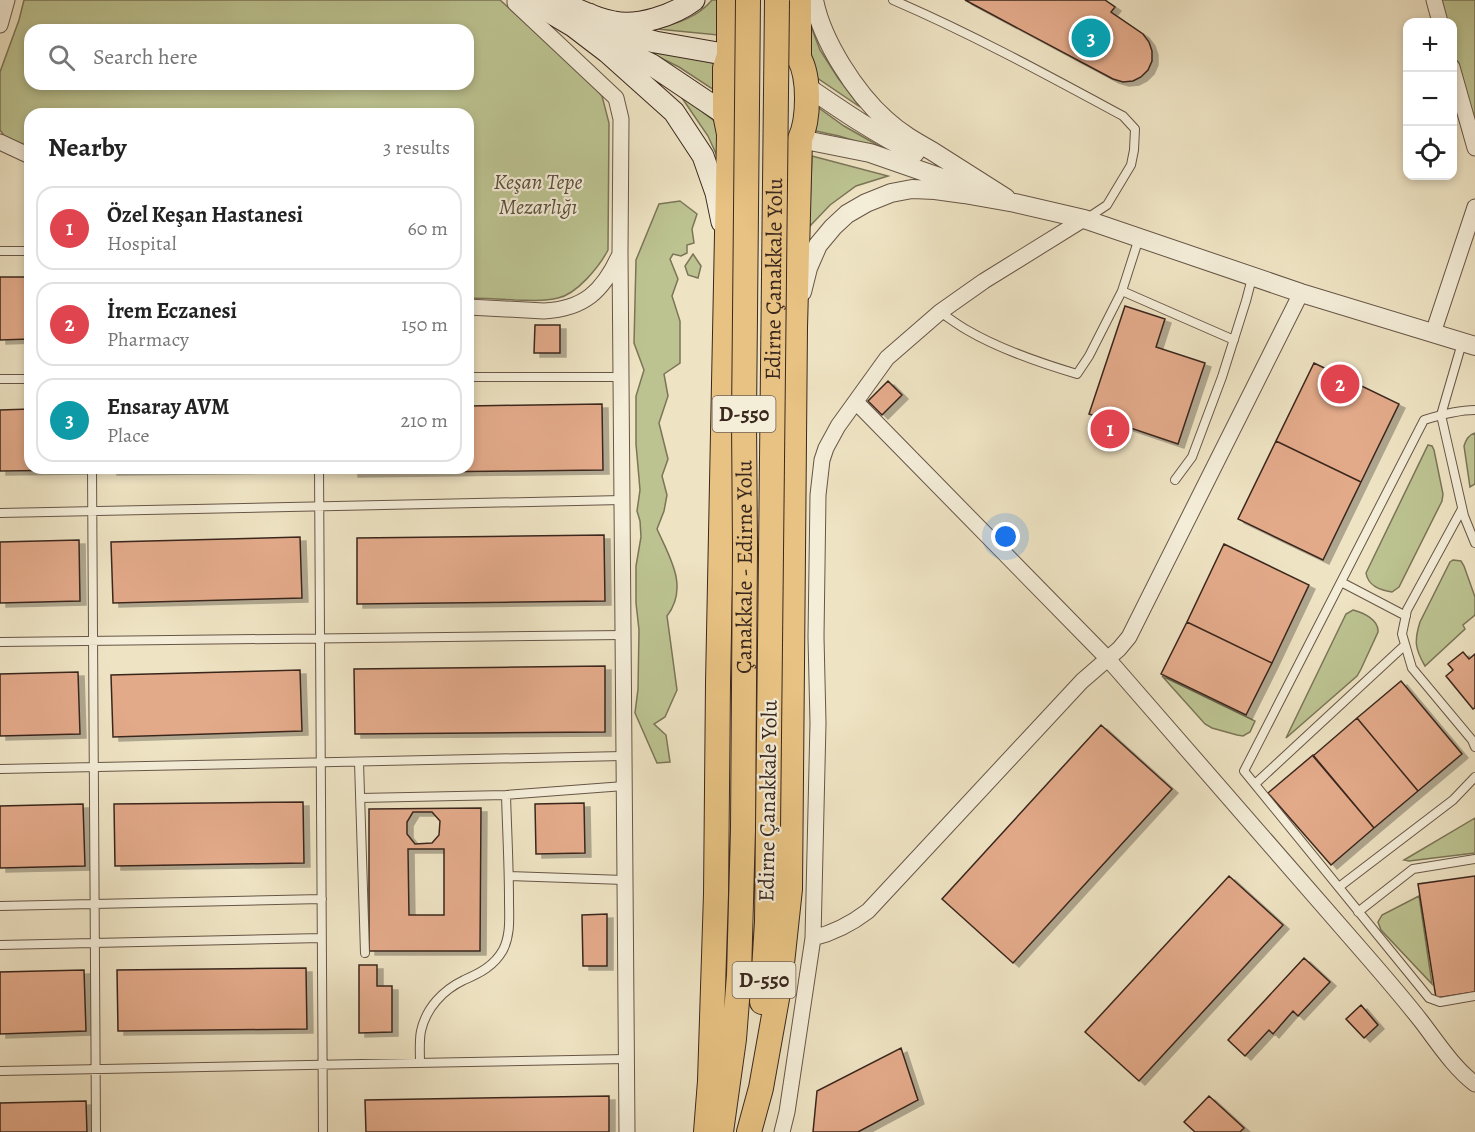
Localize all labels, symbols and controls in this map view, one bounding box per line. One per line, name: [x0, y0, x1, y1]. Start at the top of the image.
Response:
pin: 3: [1072, 15, 1110, 60]
map controls: [1403, 18, 1457, 180]
button: +: [1403, 18, 1457, 72]
search box: [24, 24, 474, 90]
icon: search: [45, 41, 78, 74]
text: Search here: [93, 42, 198, 72]
button: −: [1403, 72, 1457, 126]
button: locate: [1403, 126, 1457, 180]
text: Nearby: [48, 130, 127, 165]
text: 3 results: [383, 134, 450, 161]
park label: Keşan Tepe Mezarlığı: [494, 167, 583, 222]
street label: Edirne Çanakkale Yolu: [758, 178, 790, 380]
text: Özel Keşan Hastanesi: [107, 200, 303, 230]
text: 1: [66, 215, 73, 242]
text: 60 m: [408, 215, 448, 242]
text: Hospital: [107, 230, 177, 257]
text: İrem Eczanesi: [107, 296, 237, 326]
text: 2: [65, 311, 74, 338]
text: 150 m: [401, 311, 448, 338]
text: Pharmacy: [107, 326, 189, 353]
pin: 2: [1320, 362, 1360, 406]
text: Ensaray AVM: [107, 392, 229, 422]
road number: D-550: [712, 396, 776, 432]
pin: 1: [1090, 406, 1130, 452]
text: 3: [65, 407, 74, 434]
text: 210 m: [400, 407, 448, 434]
text: Place: [107, 422, 149, 449]
street label: Çanakkale - Edirne Yolu: [729, 460, 760, 674]
your location: [991, 522, 1020, 551]
street label: Edirne Çanakkale Yolu: [751, 700, 785, 902]
road number: D-550: [732, 962, 795, 998]

